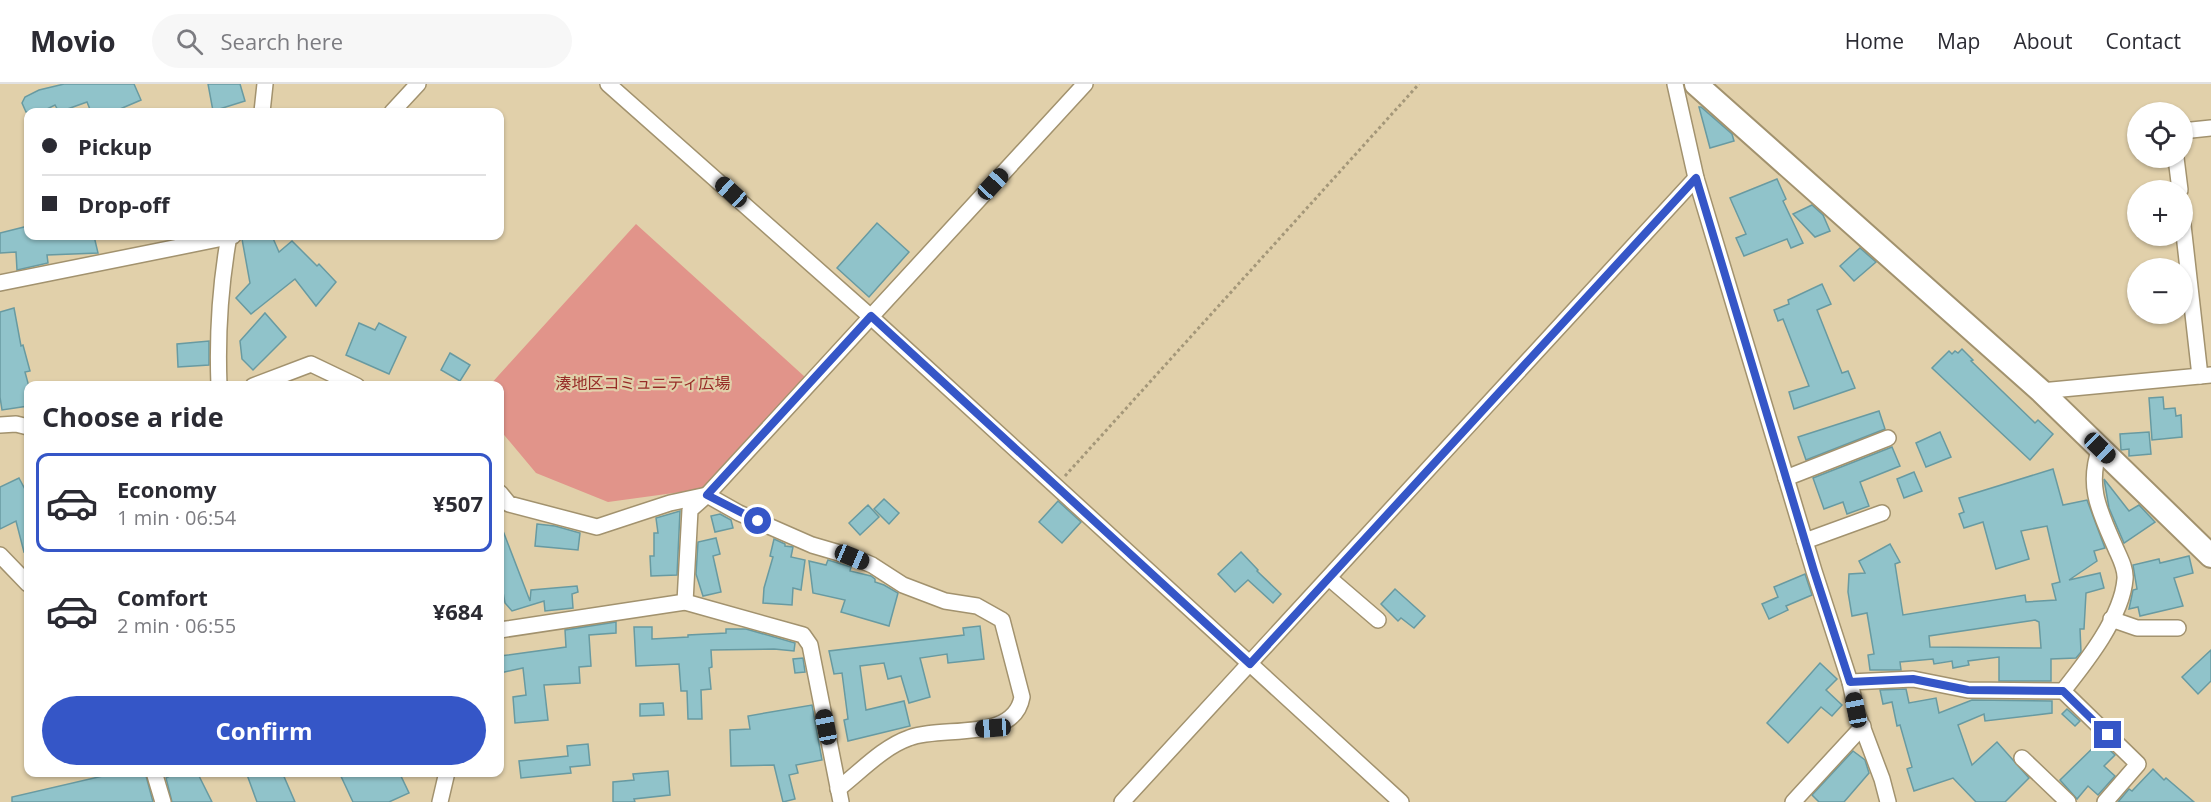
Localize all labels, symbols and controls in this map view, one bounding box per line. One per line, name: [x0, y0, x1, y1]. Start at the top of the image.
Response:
search box: [152, 14, 572, 68]
text: Movio: [30, 22, 116, 60]
icon: search: [173, 25, 206, 58]
text: Search here: [221, 26, 343, 56]
text: Home: [1845, 27, 1904, 55]
text: Map: [1937, 27, 1980, 55]
text: About: [2013, 27, 2073, 55]
text: Contact: [2106, 27, 2181, 55]
map controls: [2127, 102, 2193, 324]
button: locate: [2127, 102, 2193, 168]
text: Pickup: [78, 131, 152, 161]
car: [974, 165, 1012, 203]
car: [712, 173, 750, 211]
button: +: [2127, 180, 2193, 246]
text: Drop-off: [78, 189, 170, 219]
button: −: [2127, 258, 2193, 324]
park label: 湊地区コミュニティ広場: [555, 372, 731, 394]
text: Choose a ride: [42, 398, 224, 435]
car: [2081, 429, 2119, 467]
text: Economy: [117, 474, 216, 504]
icon: car: [45, 476, 99, 530]
text: ¥507: [433, 488, 483, 518]
text: 1 min · 06:54: [117, 504, 236, 531]
route start: [744, 507, 771, 534]
car: [832, 542, 872, 572]
text: Comfort: [117, 582, 208, 612]
icon: car: [45, 584, 99, 638]
text: ¥684: [433, 596, 483, 626]
text: 2 min · 06:55: [117, 612, 236, 639]
car: [1844, 691, 1868, 729]
button: Confirm: [42, 696, 486, 765]
car: [814, 708, 838, 746]
car: [974, 718, 1012, 738]
route end: [2094, 721, 2121, 748]

